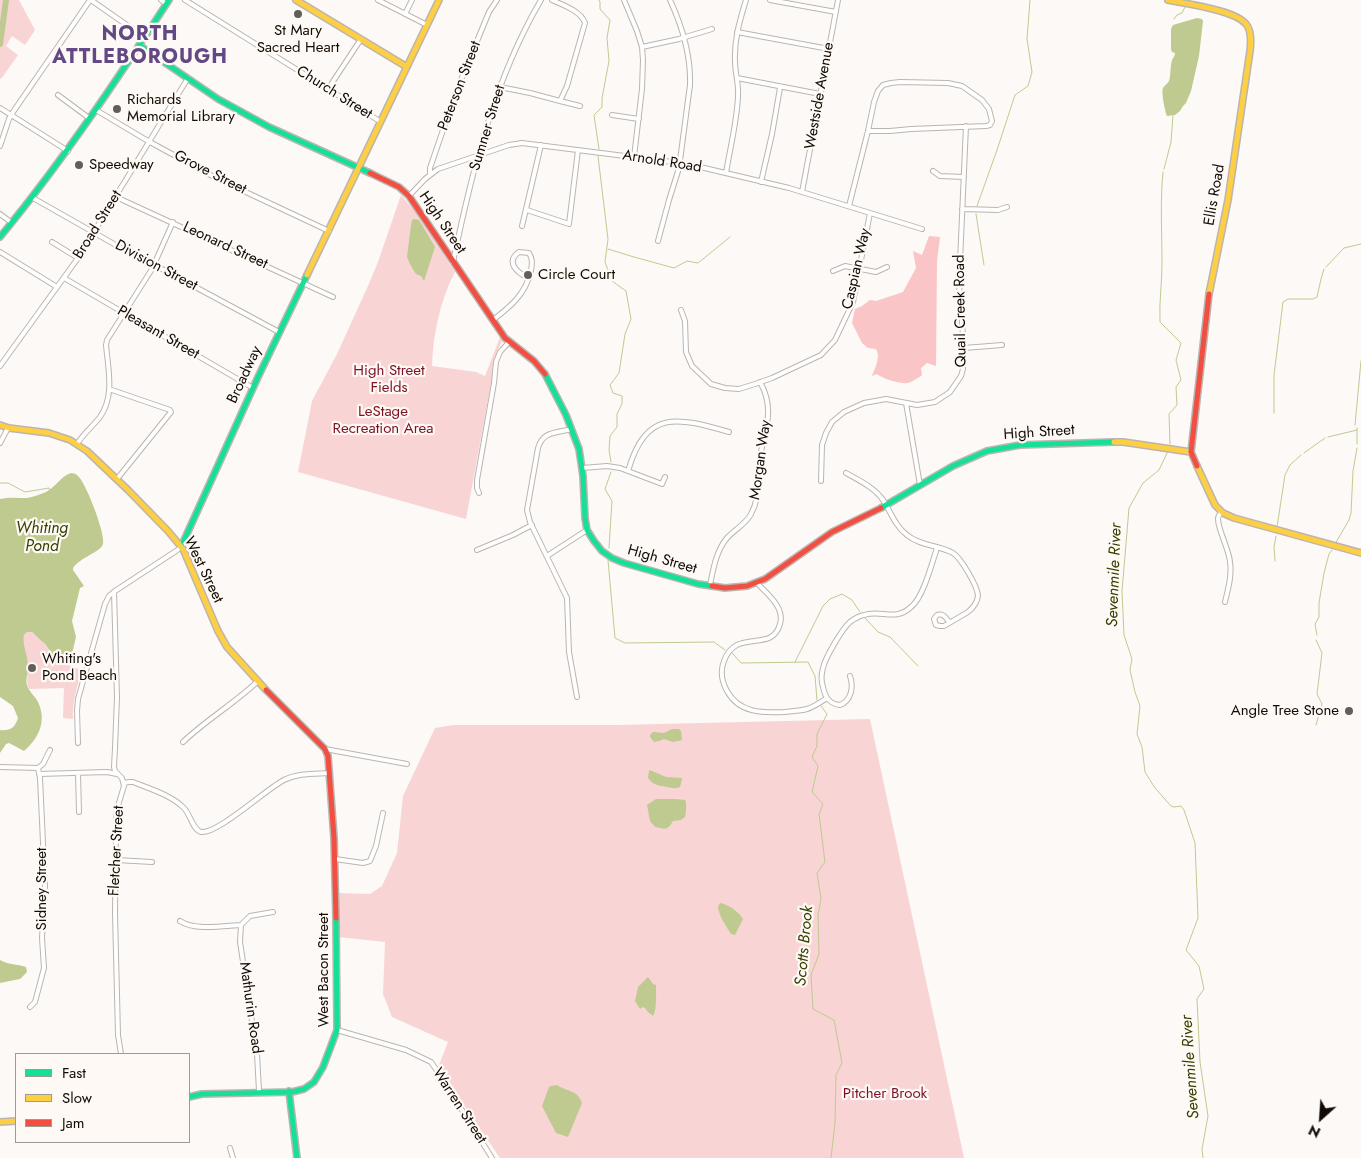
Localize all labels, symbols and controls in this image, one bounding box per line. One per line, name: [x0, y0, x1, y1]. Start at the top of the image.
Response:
marker: St Mary Sacred Heart: [292, 8, 304, 20]
place label: St Mary Sacred Heart: [257, 22, 339, 57]
district label: NORTH ATTLEBOROUGH: [50, 23, 230, 70]
street label: Peterson Street: [435, 39, 485, 133]
street label: Westside Avenue: [802, 41, 838, 151]
street label: Church Street: [293, 63, 375, 123]
street label: Sumner Street: [466, 83, 510, 173]
place label: Richards Memorial Library: [127, 91, 235, 126]
marker: Richards Memorial Library: [111, 103, 123, 115]
street label: Grove Street: [171, 147, 249, 199]
street label: Arnold Road: [621, 147, 703, 177]
place label: Speedway: [89, 156, 154, 174]
marker: Speedway: [73, 159, 85, 171]
street label: Ellis Road: [1201, 163, 1229, 227]
street label: Broad Street: [70, 187, 126, 263]
street label: High Street: [415, 188, 469, 258]
street label: Leonard Street: [180, 218, 270, 274]
street label: Caspian Way: [839, 227, 875, 311]
street label: Division Street: [112, 237, 200, 295]
street label: Quail Creek Road: [951, 254, 971, 368]
place label: Circle Court: [538, 266, 615, 284]
marker: Circle Court: [522, 269, 534, 281]
street label: Pleasant Street: [114, 302, 202, 364]
street label: Broadway: [224, 343, 266, 407]
park label: High Street Fields: [353, 362, 425, 397]
park label: LeStage Recreation Area: [333, 403, 433, 438]
street label: Morgan Way: [746, 419, 776, 501]
street label: High Street: [1003, 422, 1075, 444]
water label: Whiting Pond: [16, 519, 68, 557]
water label: Sevenmile River: [1104, 523, 1126, 627]
street label: West Street: [179, 534, 227, 606]
street label: High Street: [625, 542, 699, 578]
place label: Whiting's Pond Beach: [42, 650, 117, 685]
marker: Whiting's Pond Beach: [26, 662, 38, 674]
place label: Angle Tree Stone: [1231, 702, 1339, 720]
marker: Angle Tree Stone: [1343, 705, 1355, 717]
street label: Fletcher Street: [106, 805, 128, 897]
street label: Sidney Street: [33, 848, 51, 930]
water label: Scotts Brook: [792, 905, 818, 987]
street label: West Bacon Street: [315, 913, 333, 1027]
street label: Mathurin Road: [235, 961, 265, 1055]
water label: Sevenmile River: [1178, 1014, 1204, 1120]
legend: [15, 1053, 190, 1143]
text: Fast: [62, 1062, 86, 1084]
street label: Warren Street: [428, 1065, 490, 1147]
park label: Pitcher Brook: [843, 1085, 927, 1103]
text: Slow: [62, 1087, 92, 1109]
north arrow: [1296, 1093, 1346, 1143]
text: Jam: [62, 1112, 85, 1134]
text: N: [1305, 1120, 1324, 1143]

